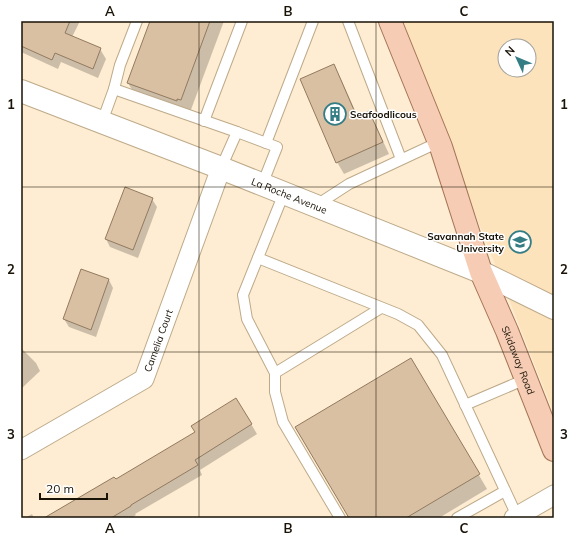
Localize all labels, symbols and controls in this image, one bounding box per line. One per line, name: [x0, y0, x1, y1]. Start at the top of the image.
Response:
text: A: [105, 3, 115, 19]
text: B: [284, 3, 293, 19]
text: C: [460, 3, 469, 19]
north arrow: [497, 38, 537, 78]
text: N: [502, 43, 518, 59]
text: 1: [7, 96, 15, 112]
text: 1: [560, 96, 568, 112]
building icon: Seafoodlicous: [322, 101, 348, 127]
place label: Seafoodlicous: [350, 108, 417, 121]
street label: La Roche Avenue: [249, 175, 329, 217]
school or university icon: Savannah State University: [507, 229, 533, 255]
place label: Savannah State University: [427, 230, 505, 255]
text: 2: [7, 261, 15, 277]
text: 2: [560, 261, 568, 277]
street label: Camelia Court: [141, 307, 176, 374]
street label: Skidaway Road: [499, 324, 537, 397]
text: 3: [7, 426, 15, 442]
text: 3: [560, 426, 568, 442]
scale bar: [40, 475, 107, 501]
text: 20 m: [46, 481, 74, 496]
text: A: [105, 520, 115, 536]
text: B: [284, 520, 293, 536]
text: C: [460, 520, 469, 536]

